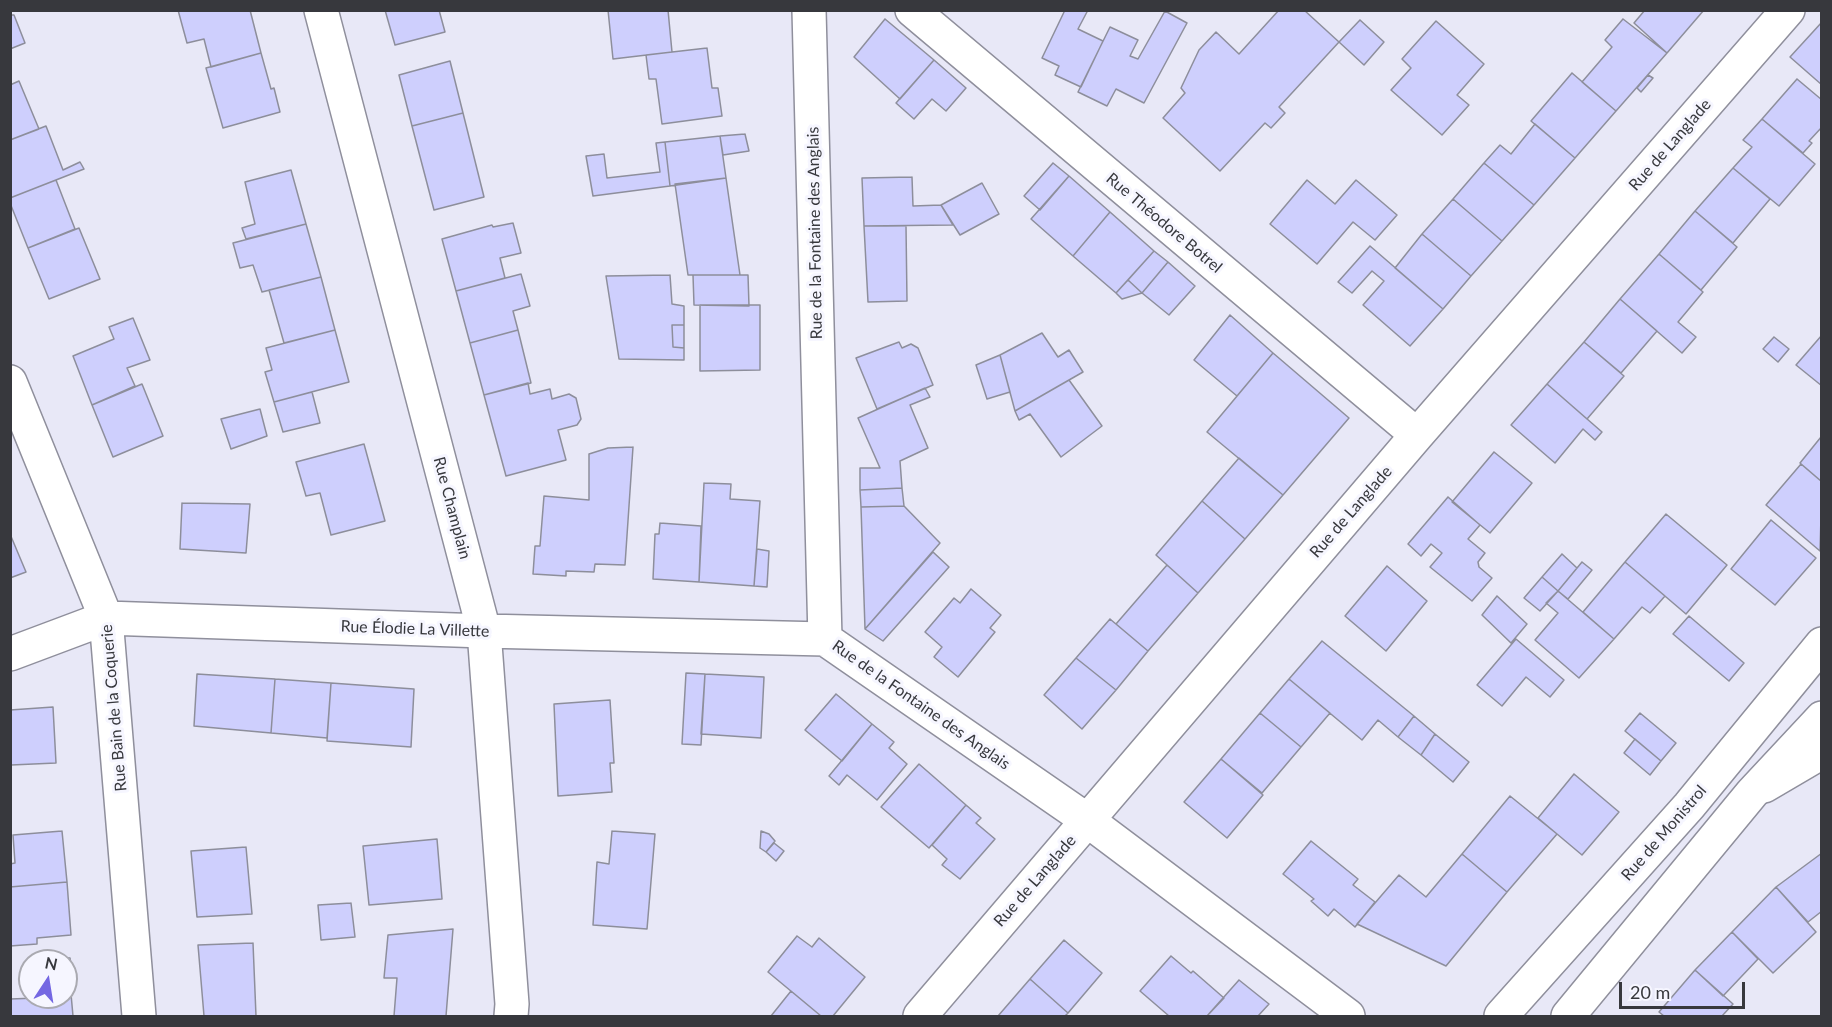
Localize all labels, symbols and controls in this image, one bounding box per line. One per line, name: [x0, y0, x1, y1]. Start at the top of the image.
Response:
street label: Rue de Langlade: [1625, 95, 1715, 195]
street label: Rue de la Fontaine des Anglais: [804, 126, 826, 340]
street label: Rue Théodore Botrel: [1102, 169, 1226, 277]
street label: Rue Champlain: [429, 455, 475, 561]
street label: Rue de Langlade: [1306, 462, 1396, 562]
street label: Rue Élodie La Villette: [340, 617, 490, 641]
street label: Rue Bain de la Coquerie: [97, 624, 131, 792]
street label: Rue de la Fontaine des Anglais: [828, 636, 1014, 774]
street label: Rue de Monistrol: [1617, 781, 1711, 885]
street label: Rue de Langlade: [990, 831, 1080, 931]
north arrow: [18, 949, 78, 1009]
text: N: [43, 952, 59, 973]
scale bar: [1622, 970, 1748, 1008]
text: 20 m: [1630, 981, 1670, 1003]

